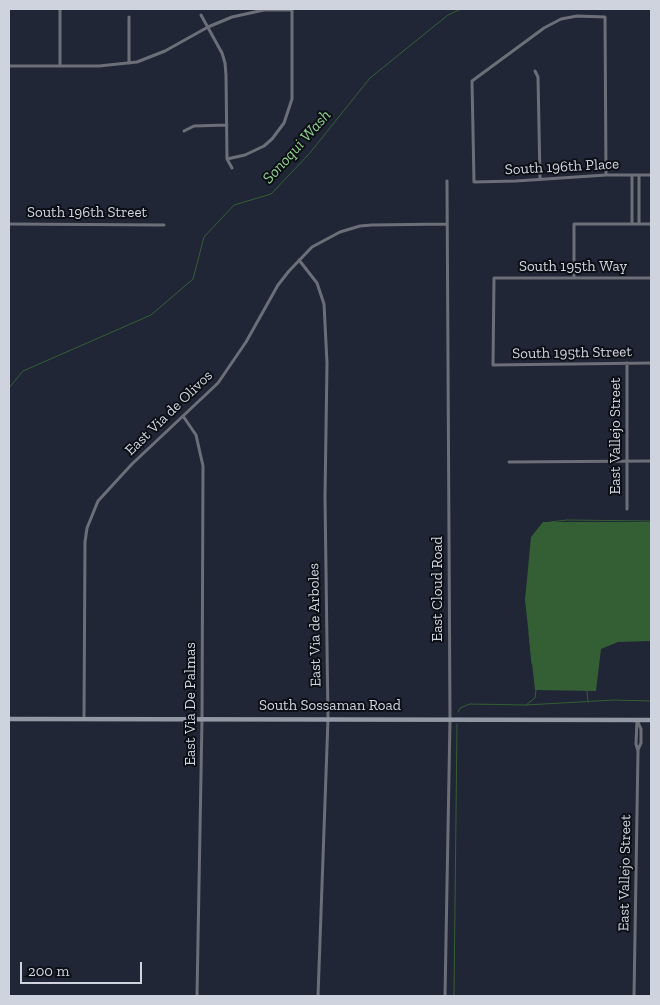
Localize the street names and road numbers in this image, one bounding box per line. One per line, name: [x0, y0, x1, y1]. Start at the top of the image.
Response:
street label: South 196th Place: [504, 155, 620, 179]
street label: South 196th Street: [27, 204, 147, 222]
street label: South 195th Way: [519, 258, 627, 276]
street label: South 195th Street: [512, 343, 632, 363]
street label: East Via de Olivos: [121, 367, 217, 459]
street label: East Vallejo Street: [607, 377, 625, 495]
street label: East Cloud Road: [429, 536, 447, 642]
street label: East Via de Arboles: [305, 563, 325, 687]
street label: East Via De Palmas: [182, 642, 200, 766]
street label: South Sossaman Road: [259, 697, 401, 715]
street label: East Vallejo Street: [615, 814, 635, 932]

